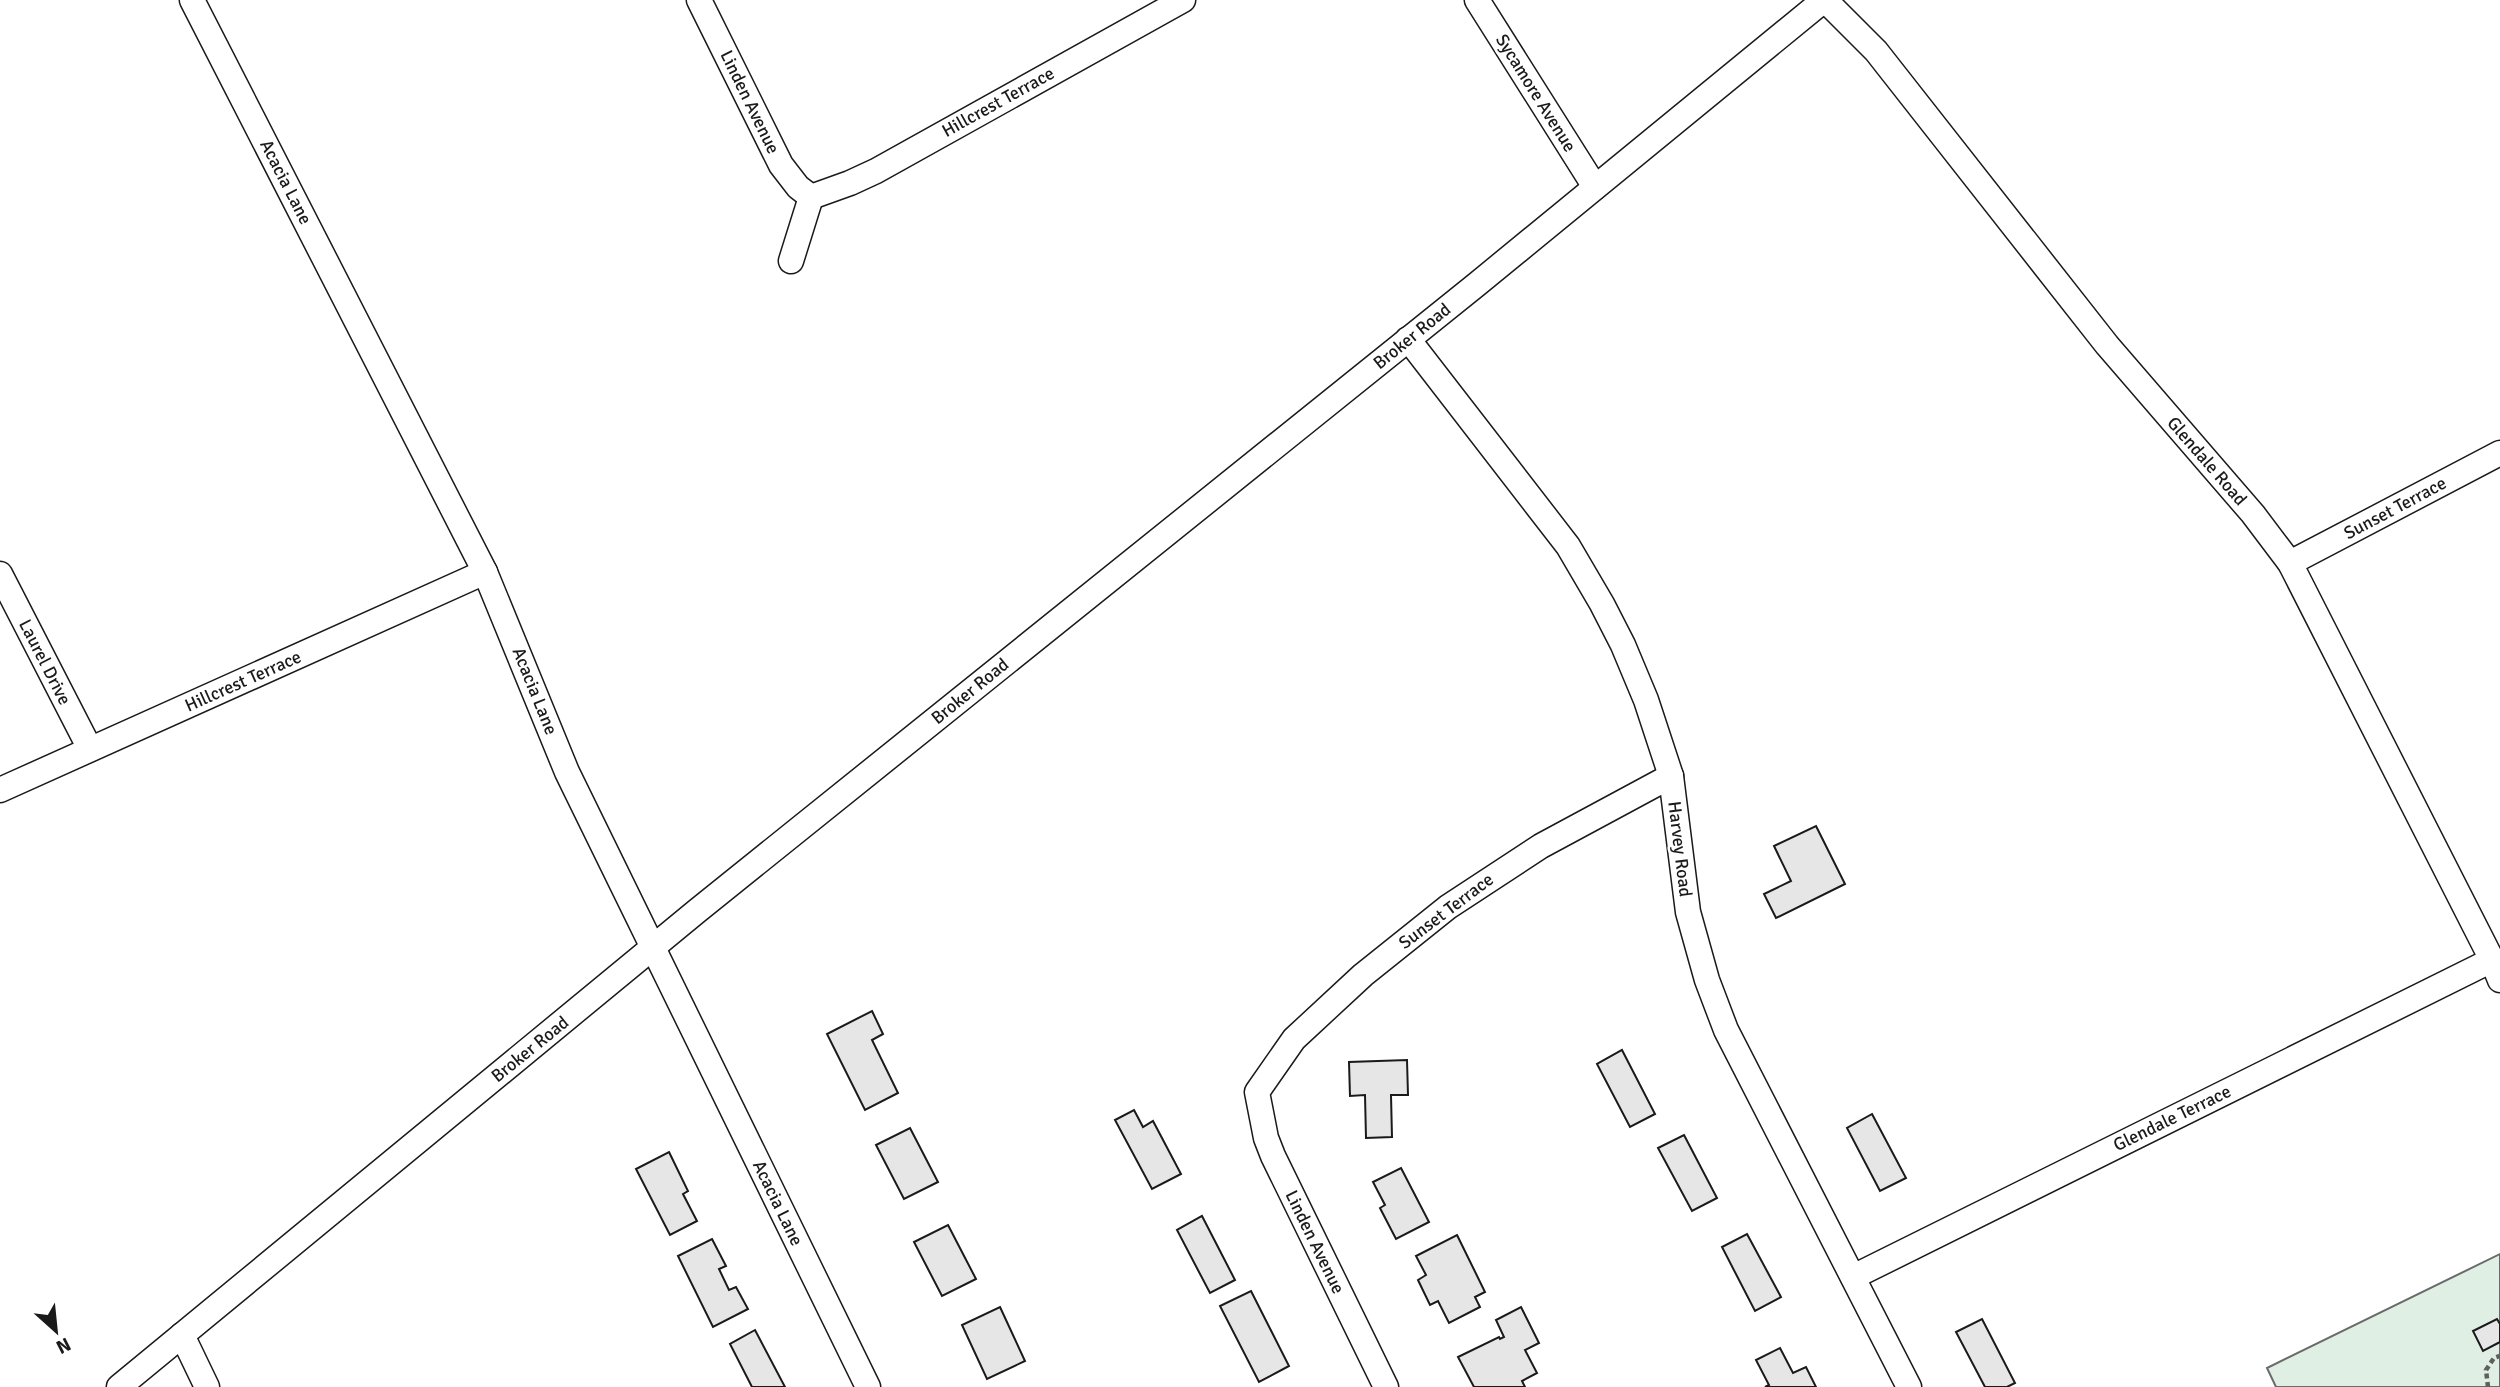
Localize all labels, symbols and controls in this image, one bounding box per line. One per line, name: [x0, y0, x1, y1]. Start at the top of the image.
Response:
street label: Sycamore Avenue: [1491, 30, 1581, 156]
street label: Linden Avenue: [715, 47, 785, 157]
street label: Hillcrest Terrace: [938, 62, 1058, 142]
street label: Acacia Lane: [255, 136, 317, 228]
street label: Broker Road: [1369, 298, 1455, 374]
street label: Glendale Road: [2162, 412, 2252, 510]
street label: Sunset Terrace: [2340, 472, 2450, 544]
street label: Laurel Drive: [14, 616, 76, 708]
street label: Acacia Lane: [508, 644, 562, 738]
street label: Hillcrest Terrace: [181, 646, 305, 716]
street label: Broker Road: [927, 653, 1013, 729]
street label: Harvey Road: [1663, 800, 1697, 898]
street label: Sunset Terrace: [1394, 868, 1498, 954]
street label: Broker Road: [487, 1011, 573, 1087]
street label: Glendale Terrace: [2110, 1080, 2234, 1156]
street label: Acacia Lane: [748, 1157, 808, 1249]
street label: Linden Avenue: [1280, 1187, 1350, 1297]
north arrow: [21, 1296, 91, 1366]
text: N: [52, 1332, 75, 1359]

